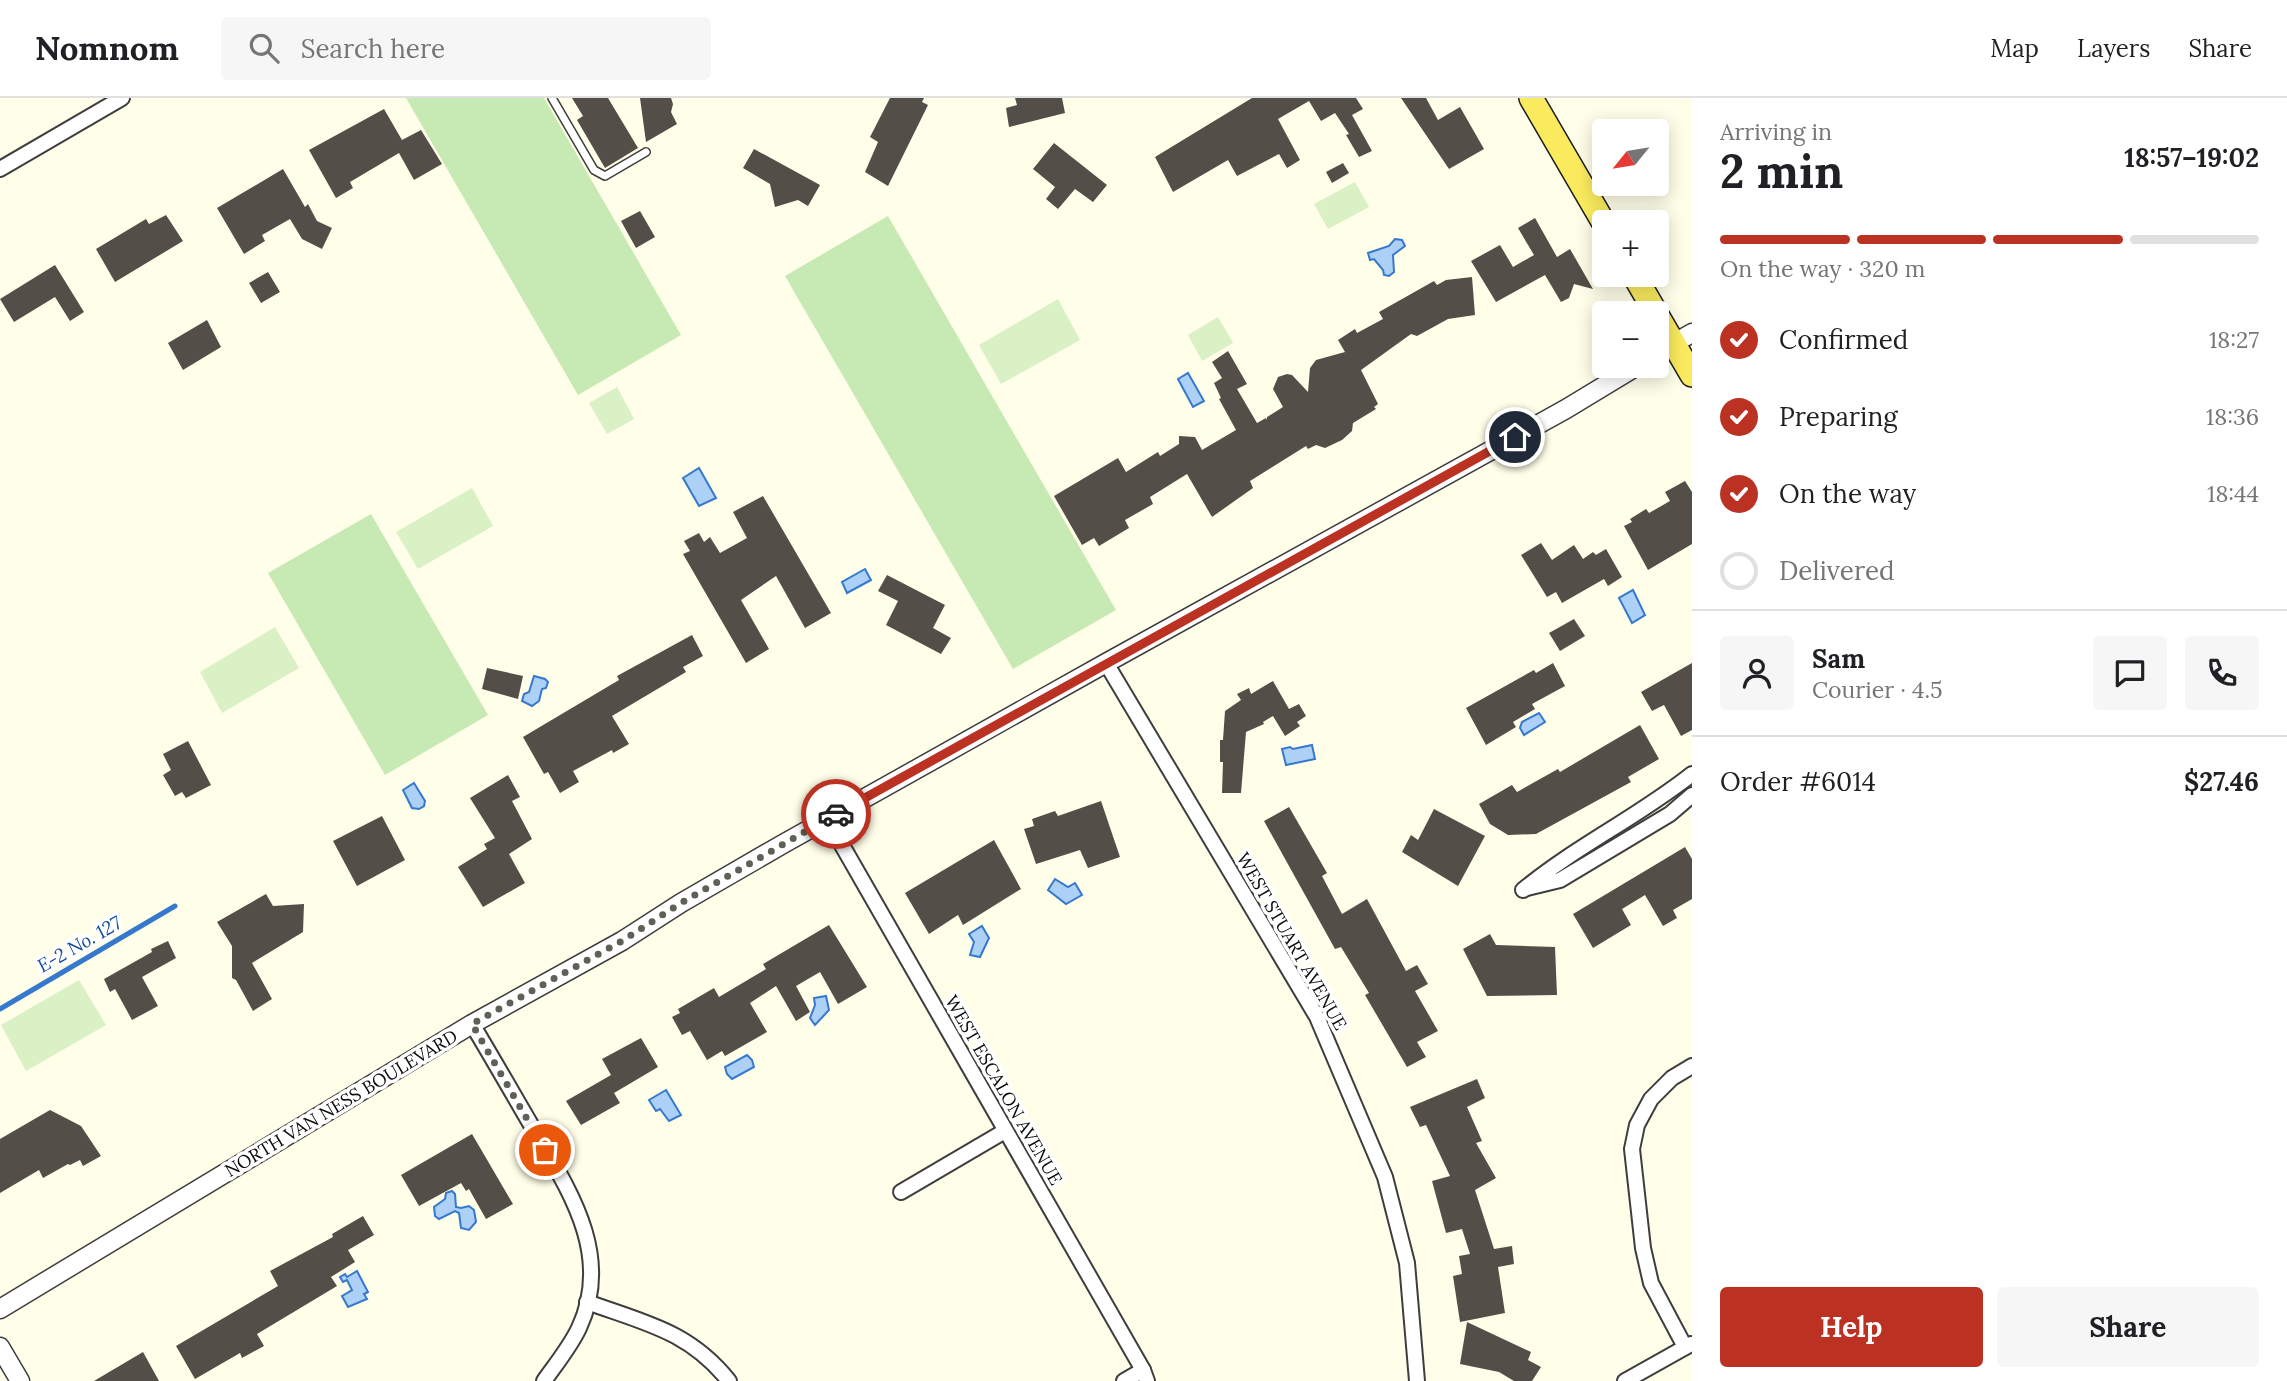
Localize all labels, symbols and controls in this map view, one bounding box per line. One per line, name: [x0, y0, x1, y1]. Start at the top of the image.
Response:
search box: [221, 17, 711, 80]
text: Nomnom: [35, 27, 179, 69]
icon: search: [245, 29, 283, 67]
text: Search here: [301, 32, 445, 65]
text: Map: [1990, 33, 2039, 64]
text: Layers: [2077, 33, 2150, 64]
text: Share: [2188, 33, 2252, 64]
text: Arriving in: [1720, 117, 1832, 146]
north arrow: [1592, 119, 1670, 196]
map controls: [1592, 119, 1669, 378]
text: 18:57–19:02: [2124, 141, 2259, 174]
text: 2 min: [1720, 142, 1843, 201]
button: +: [1592, 210, 1669, 287]
text: On the way · 320 m: [1720, 254, 1925, 283]
button: −: [1592, 301, 1669, 378]
icon: check: [1720, 321, 1758, 359]
text: Confirmed: [1779, 323, 1908, 356]
text: 18:27: [2209, 325, 2259, 354]
icon: check: [1720, 398, 1758, 436]
text: Preparing: [1779, 400, 1898, 433]
text: 18:36: [2206, 402, 2259, 431]
pin: [1485, 407, 1545, 467]
icon: home: [1496, 418, 1534, 456]
icon: check: [1720, 475, 1758, 513]
text: On the way: [1779, 477, 1916, 510]
text: 18:44: [2207, 479, 2259, 508]
text: Delivered: [1779, 554, 1895, 587]
button: person: [1720, 636, 1794, 710]
button: chat: [2093, 636, 2167, 710]
button: phone: [2185, 636, 2259, 710]
text: Sam: [1812, 642, 1865, 675]
text: Courier · 4.5: [1812, 675, 1943, 704]
text: Order #6014: [1720, 765, 1876, 798]
text: $27.46: [2184, 765, 2259, 798]
courier: [801, 779, 871, 849]
icon: car: [817, 795, 855, 833]
street label: WEST STUART AVENUE: [1232, 848, 1352, 1034]
water label: E-2 No. 127: [33, 910, 126, 978]
street label: WEST ESCALON AVENUE: [940, 991, 1068, 1189]
street label: NORTH VAN NESS BOULEVARD: [220, 1024, 462, 1182]
pin: [515, 1120, 575, 1180]
icon: bag: [526, 1131, 564, 1169]
button: Help: [1720, 1287, 1983, 1367]
button: Share: [1997, 1287, 2259, 1367]

